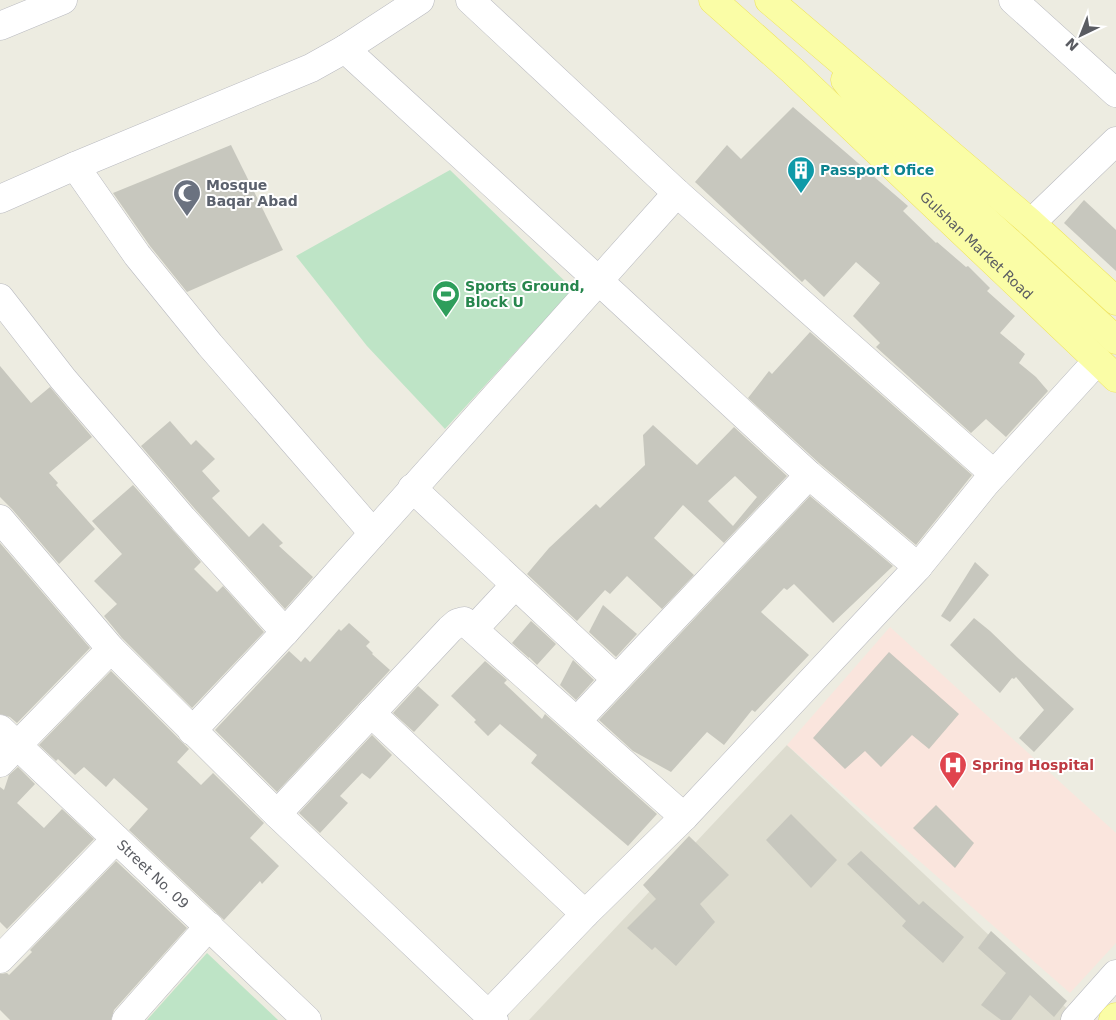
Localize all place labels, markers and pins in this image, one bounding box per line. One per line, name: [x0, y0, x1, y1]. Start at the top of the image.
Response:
building icon: Passport Ofice: [786, 155, 816, 194]
place label: Passport Ofice: [820, 162, 934, 178]
place label: Mosque Baqar Abad: [206, 177, 298, 209]
mosque icon: Mosque Baqar Abad: [172, 178, 202, 217]
place label: Sports Ground, Block U: [465, 278, 585, 310]
sports icon: Sports Ground, Block U: [431, 279, 461, 318]
hospital icon: Spring Hospital: [938, 750, 968, 789]
place label: Spring Hospital: [972, 757, 1094, 773]

